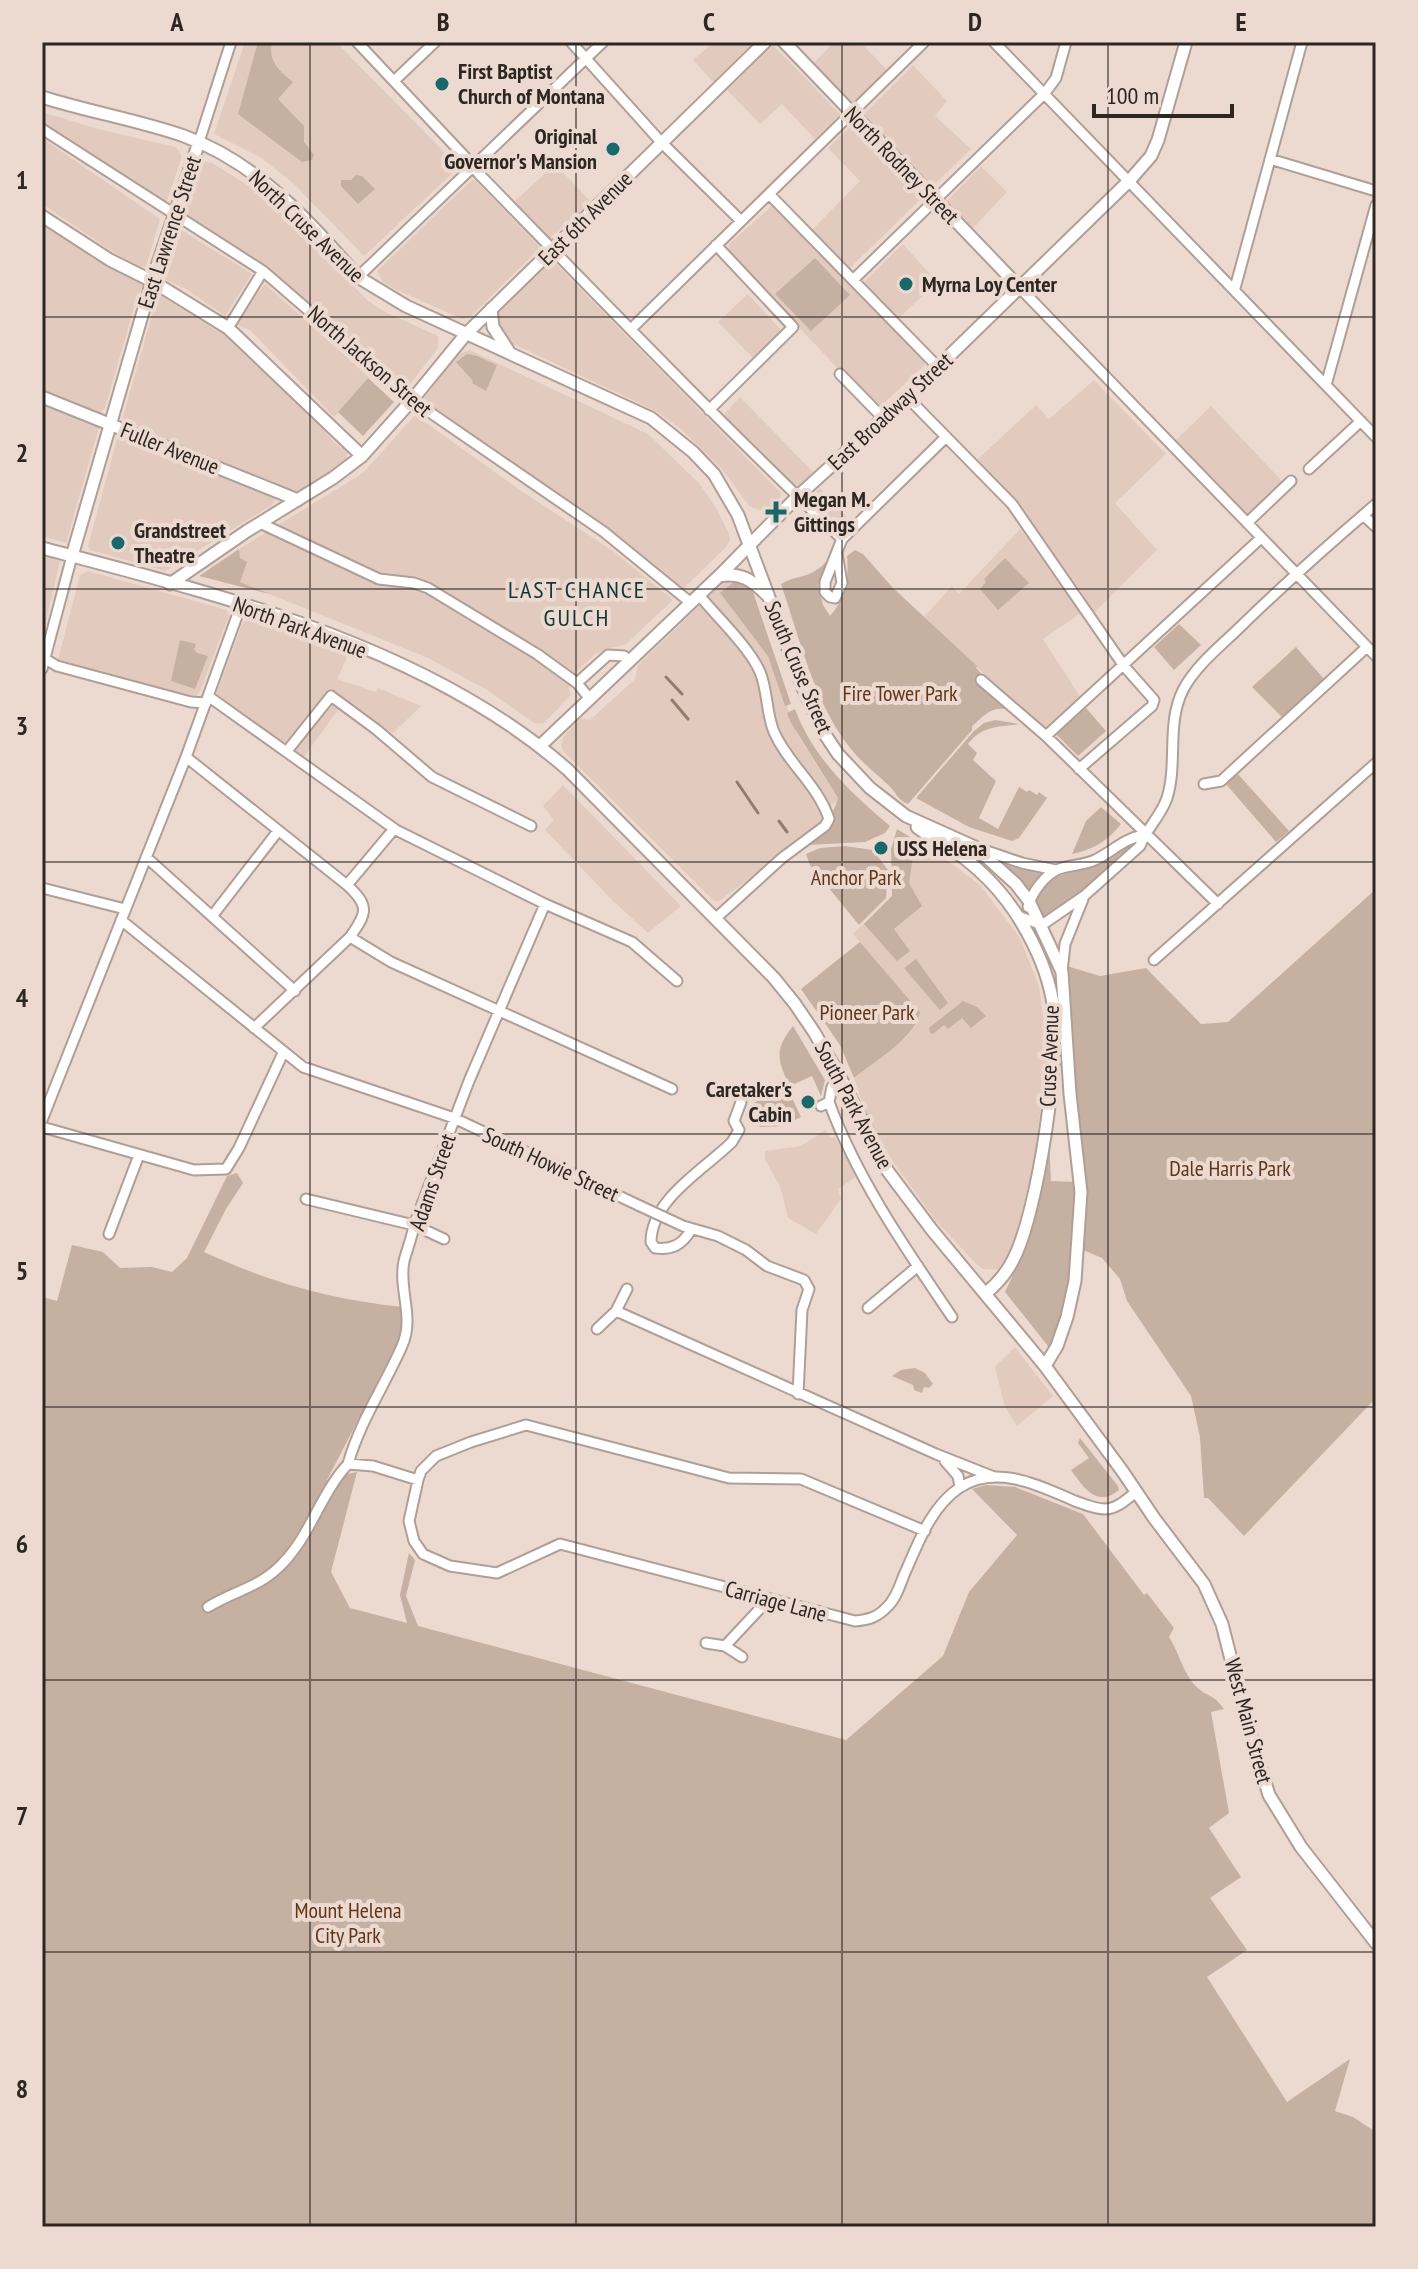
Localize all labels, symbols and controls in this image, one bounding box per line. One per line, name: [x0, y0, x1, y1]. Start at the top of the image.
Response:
text: A: [169, 5, 184, 38]
text: B: [437, 5, 450, 38]
text: C: [703, 5, 715, 38]
text: D: [968, 5, 982, 38]
text: E: [1235, 5, 1247, 38]
place label: First Baptist Church of Montana: [458, 57, 605, 110]
scale bar: [1094, 68, 1232, 118]
marker: First Baptist Church of Montana: [433, 75, 451, 93]
text: 100 m: [1106, 80, 1159, 111]
street label: North Rodney Street: [839, 100, 965, 230]
place label: Original Governor's Mansion: [444, 122, 598, 175]
marker: Original Governor's Mansion: [604, 140, 622, 158]
street label: East Lawrence Street: [131, 152, 207, 312]
text: 1: [16, 163, 28, 196]
street label: North Cruse Avenue: [243, 164, 371, 288]
street label: East 6th Avenue: [532, 165, 638, 271]
place label: Myrna Loy Center: [922, 270, 1058, 298]
marker: Myrna Loy Center: [897, 275, 915, 293]
street label: North Jackson Street: [302, 299, 438, 423]
street label: East Broadway Street: [822, 346, 958, 476]
street label: Fuller Avenue: [117, 416, 223, 480]
text: 2: [16, 436, 28, 469]
place label: Megan M. Gittings: [794, 485, 871, 538]
marker: Megan M. Gittings: [765, 501, 787, 523]
place label: Grandstreet Theatre: [134, 516, 227, 569]
marker: Grandstreet Theatre: [109, 534, 127, 552]
district label: LAST CHANCE GULCH: [508, 574, 646, 633]
street label: North Park Avenue: [229, 590, 371, 664]
street label: South Cruse Street: [759, 597, 839, 737]
park label: Fire Tower Park: [842, 679, 958, 707]
text: 3: [16, 709, 28, 742]
place label: USS Helena: [897, 834, 987, 862]
marker: USS Helena: [872, 839, 890, 857]
park label: Anchor Park: [811, 863, 902, 891]
text: 4: [16, 981, 29, 1014]
park label: Pioneer Park: [819, 998, 915, 1026]
street label: Cruse Avenue: [1033, 1005, 1065, 1107]
street label: South Park Avenue: [809, 1036, 899, 1174]
place label: Caretaker's Cabin: [706, 1075, 792, 1128]
marker: Caretaker's Cabin: [799, 1093, 817, 1111]
street label: South Howie Street: [478, 1120, 624, 1208]
street label: Adams Street: [402, 1130, 462, 1234]
park label: Dale Harris Park: [1169, 1154, 1291, 1182]
text: 5: [16, 1254, 28, 1287]
text: 6: [16, 1527, 28, 1560]
street label: Carriage Lane: [722, 1574, 830, 1628]
street label: West Main Street: [1219, 1655, 1279, 1787]
text: 7: [16, 1799, 28, 1832]
park label: Mount Helena City Park: [295, 1896, 402, 1949]
text: 8: [16, 2072, 28, 2105]

